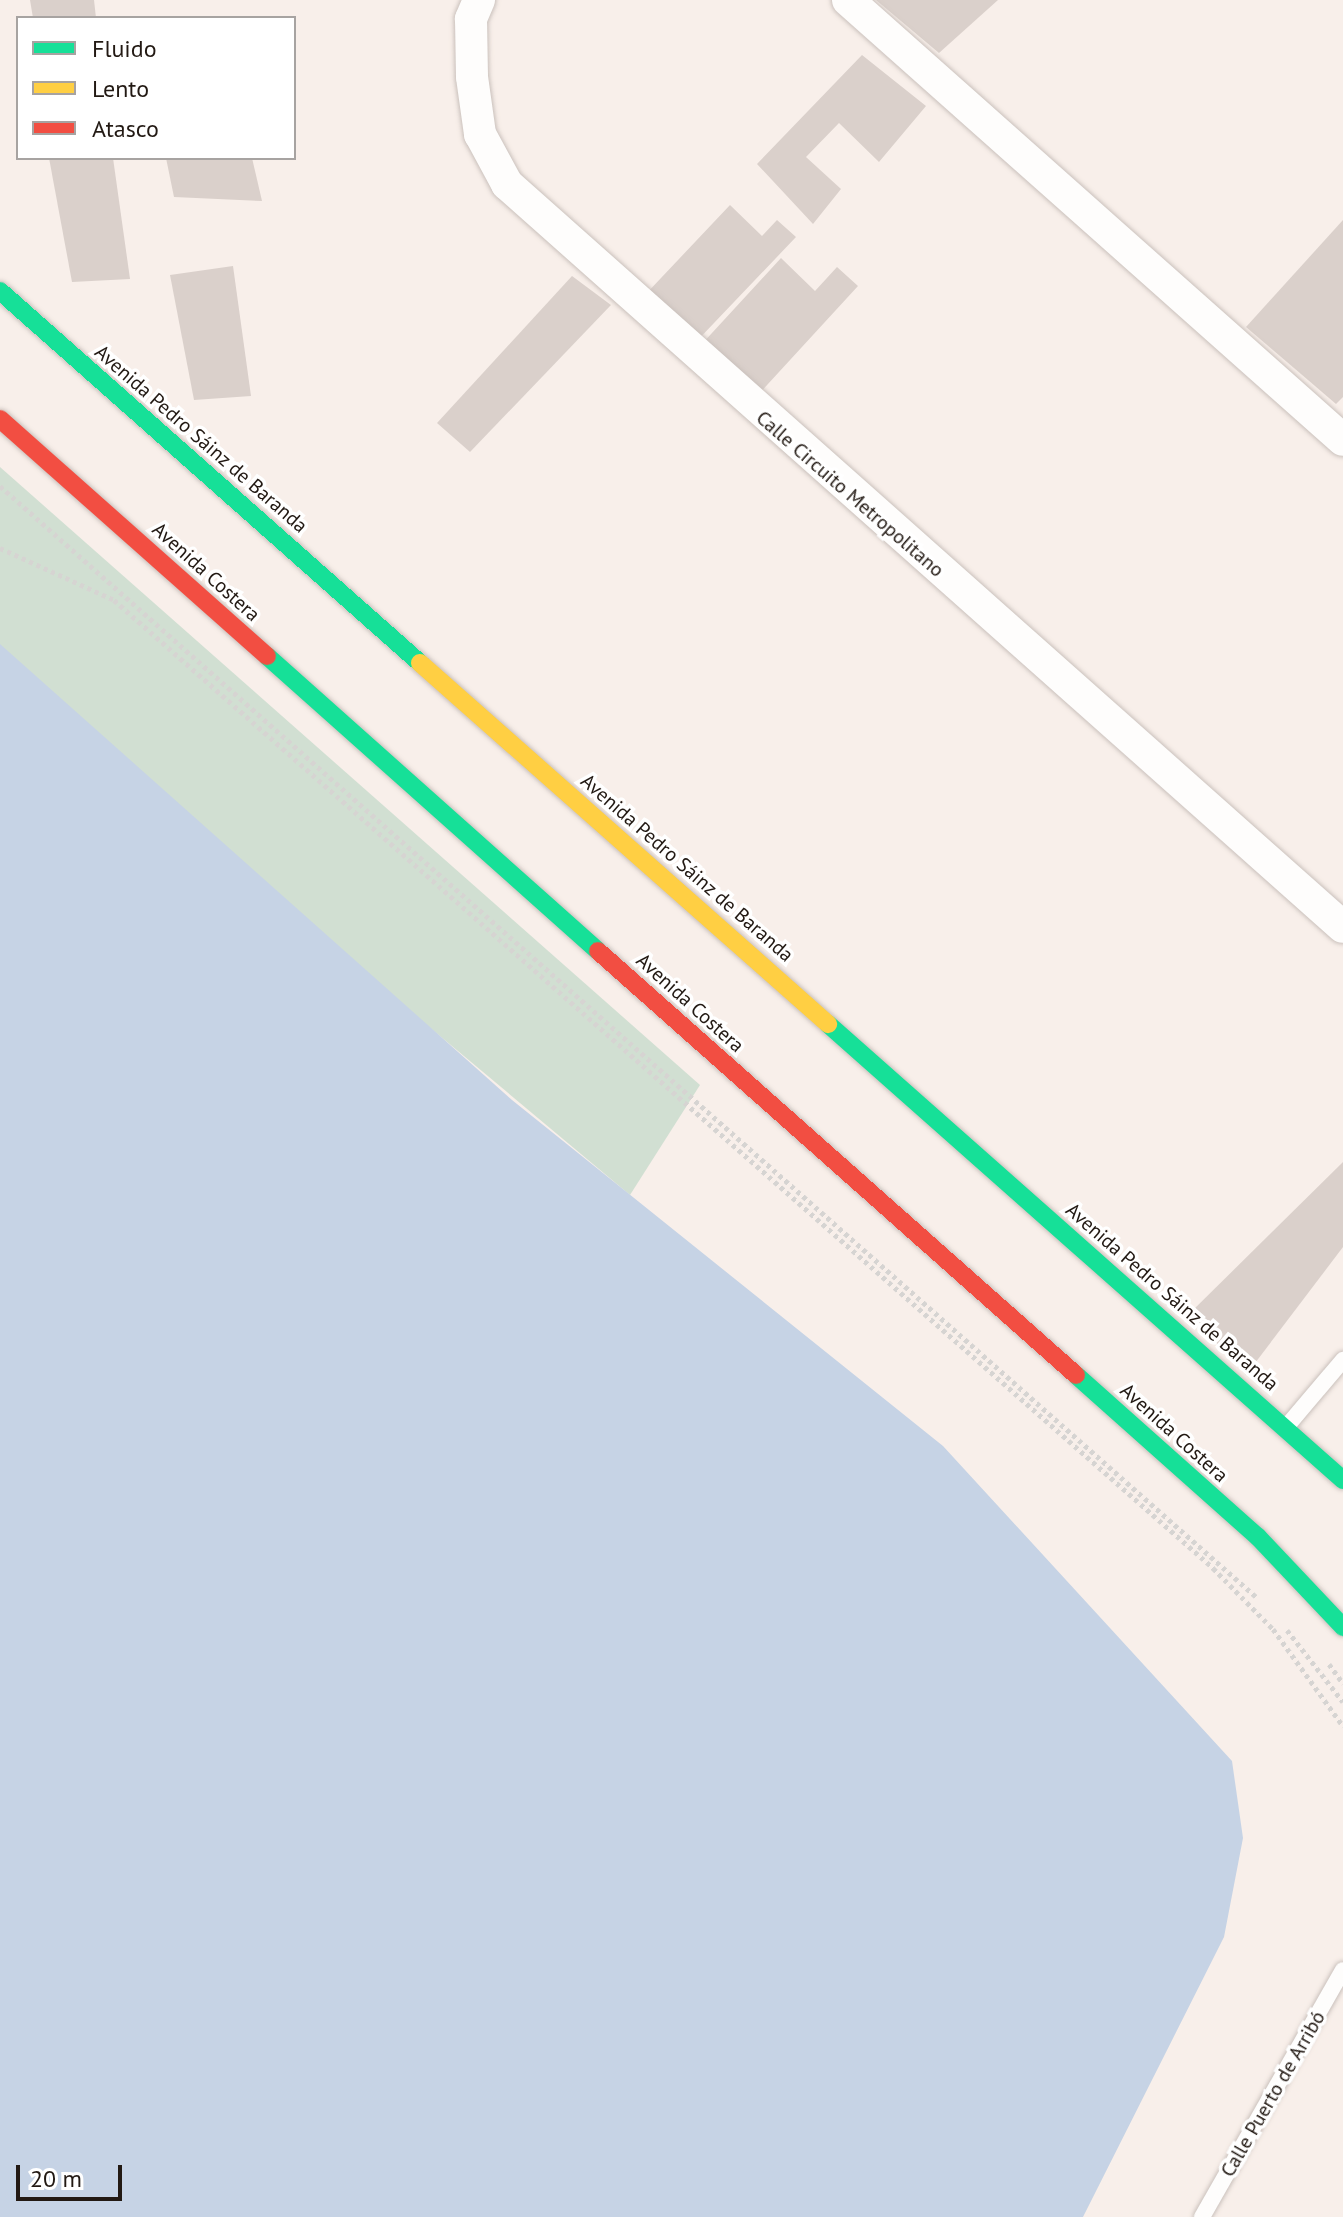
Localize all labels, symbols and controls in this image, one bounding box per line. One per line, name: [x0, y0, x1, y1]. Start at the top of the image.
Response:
legend: [16, 16, 296, 160]
text: Fluido: [92, 33, 157, 64]
text: Lento: [92, 73, 149, 104]
text: Atasco: [92, 113, 159, 144]
street label: Avenida Pedro Sáinz de Baranda: [90, 340, 312, 538]
street label: Calle Circuito Metropolitano: [751, 406, 949, 582]
street label: Avenida Costera: [147, 518, 265, 626]
street label: Avenida Pedro Sáinz de Baranda: [576, 769, 798, 967]
street label: Avenida Costera: [631, 949, 749, 1057]
street label: Avenida Pedro Sáinz de Baranda: [1061, 1198, 1283, 1396]
street label: Avenida Costera: [1115, 1379, 1233, 1487]
street label: Calle Puerto de Arribó: [1216, 2007, 1330, 2181]
scale bar: [20, 2149, 126, 2199]
text: 20 m: [30, 2163, 82, 2194]

